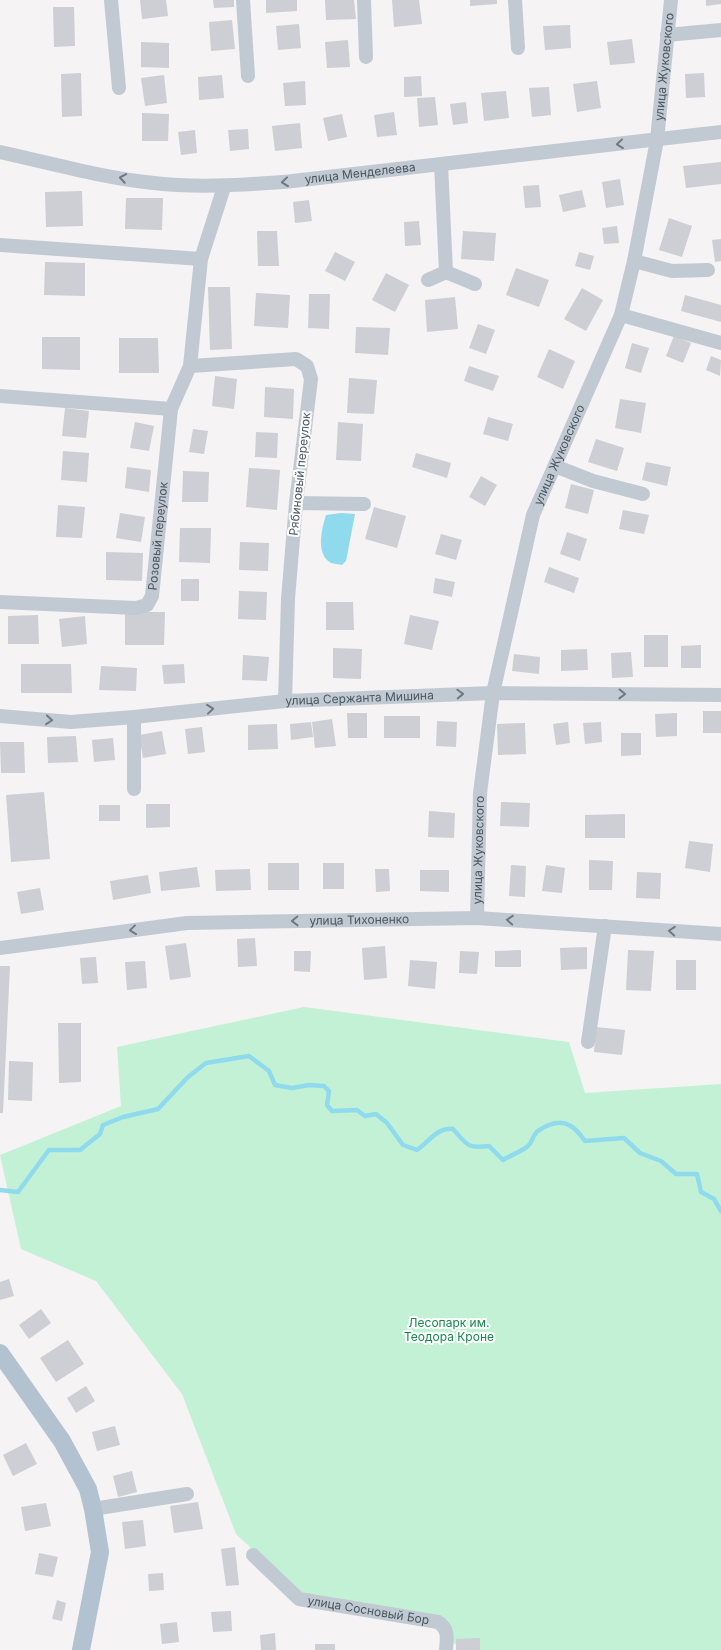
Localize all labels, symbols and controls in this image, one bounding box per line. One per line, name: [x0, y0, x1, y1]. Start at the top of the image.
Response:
street label: улица Жуковского: [651, 12, 677, 122]
one-way arrow: [616, 138, 624, 149]
street label: улица Менделеева: [304, 159, 416, 187]
one-way arrow: [119, 174, 128, 184]
one-way arrow: [281, 176, 289, 187]
street label: улица Жуковского: [530, 402, 588, 507]
street label: Рябиновый переулок: [286, 411, 313, 536]
street label: Розовый переулок: [145, 481, 171, 591]
street label: улица Сержанта Мишина: [285, 687, 434, 708]
one-way arrow: [456, 689, 464, 700]
one-way arrow: [619, 689, 627, 699]
one-way arrow: [207, 704, 215, 715]
one-way arrow: [45, 714, 53, 725]
street label: улица Жуковского: [469, 796, 487, 904]
street label: улица Тихоненко: [309, 911, 409, 928]
one-way arrow: [506, 915, 514, 926]
one-way arrow: [291, 916, 299, 926]
one-way arrow: [129, 924, 137, 935]
one-way arrow: [668, 926, 676, 937]
park label: Лесопарк им. Теодора Кроне: [404, 1315, 494, 1344]
street label: улица Сосновый Бор: [307, 1593, 430, 1627]

